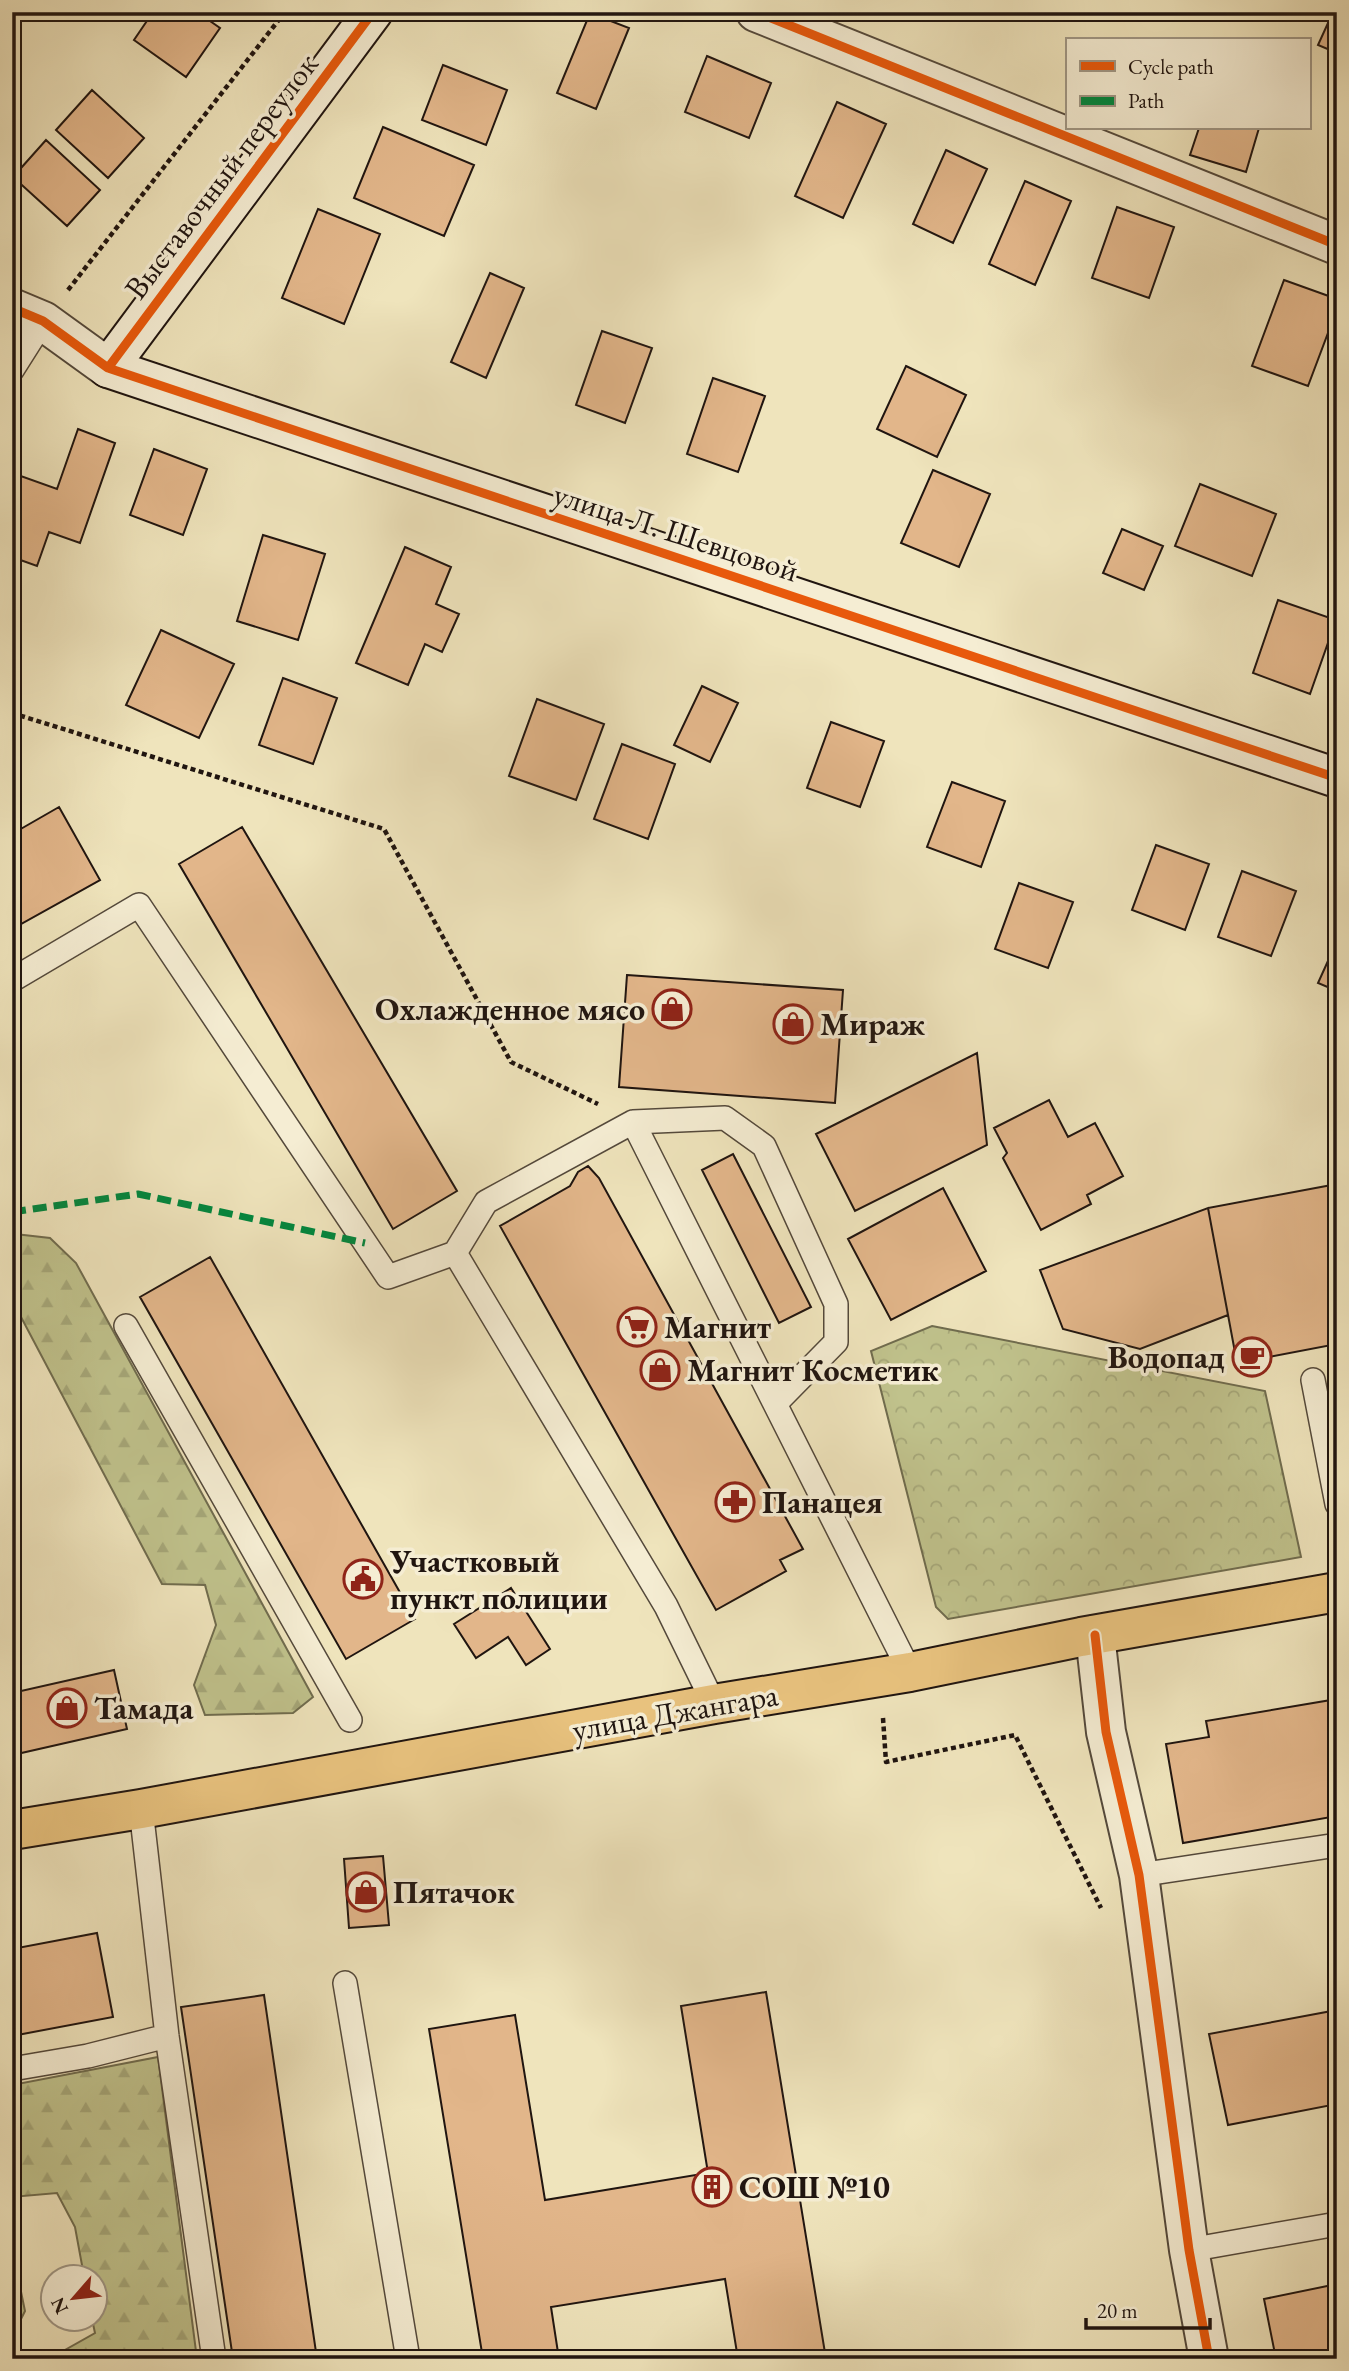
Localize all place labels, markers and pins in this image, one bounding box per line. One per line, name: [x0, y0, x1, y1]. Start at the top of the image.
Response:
place label: Охлажденное мясо: [375, 988, 645, 1030]
shop icon: Охлажденное мясо: [651, 988, 693, 1030]
shop icon: Мираж: [772, 1003, 814, 1045]
place label: Мираж: [820, 1003, 926, 1045]
supermarket icon: Магнит: [616, 1306, 658, 1348]
place label: Магнит: [664, 1306, 772, 1348]
place label: Водопад: [1108, 1336, 1225, 1378]
cafe icon: Водопад: [1231, 1336, 1273, 1378]
shop icon: Магнит Косметик: [639, 1349, 681, 1391]
place label: Магнит Косметик: [687, 1349, 939, 1391]
pharmacy icon: Панацея: [714, 1481, 756, 1523]
place label: Панацея: [762, 1481, 883, 1523]
place label: Участковый пункт полиции: [389, 1540, 608, 1619]
public building icon: Участковый пункт полиции: [342, 1558, 384, 1600]
shop icon: Тамада: [46, 1687, 88, 1729]
place label: Тамада: [94, 1687, 194, 1729]
shop icon: Пятачок: [345, 1871, 387, 1913]
place label: Пятачок: [393, 1871, 515, 1913]
building icon: СОШ №10: [691, 2166, 733, 2208]
place label: СОШ №10: [739, 2166, 890, 2208]

